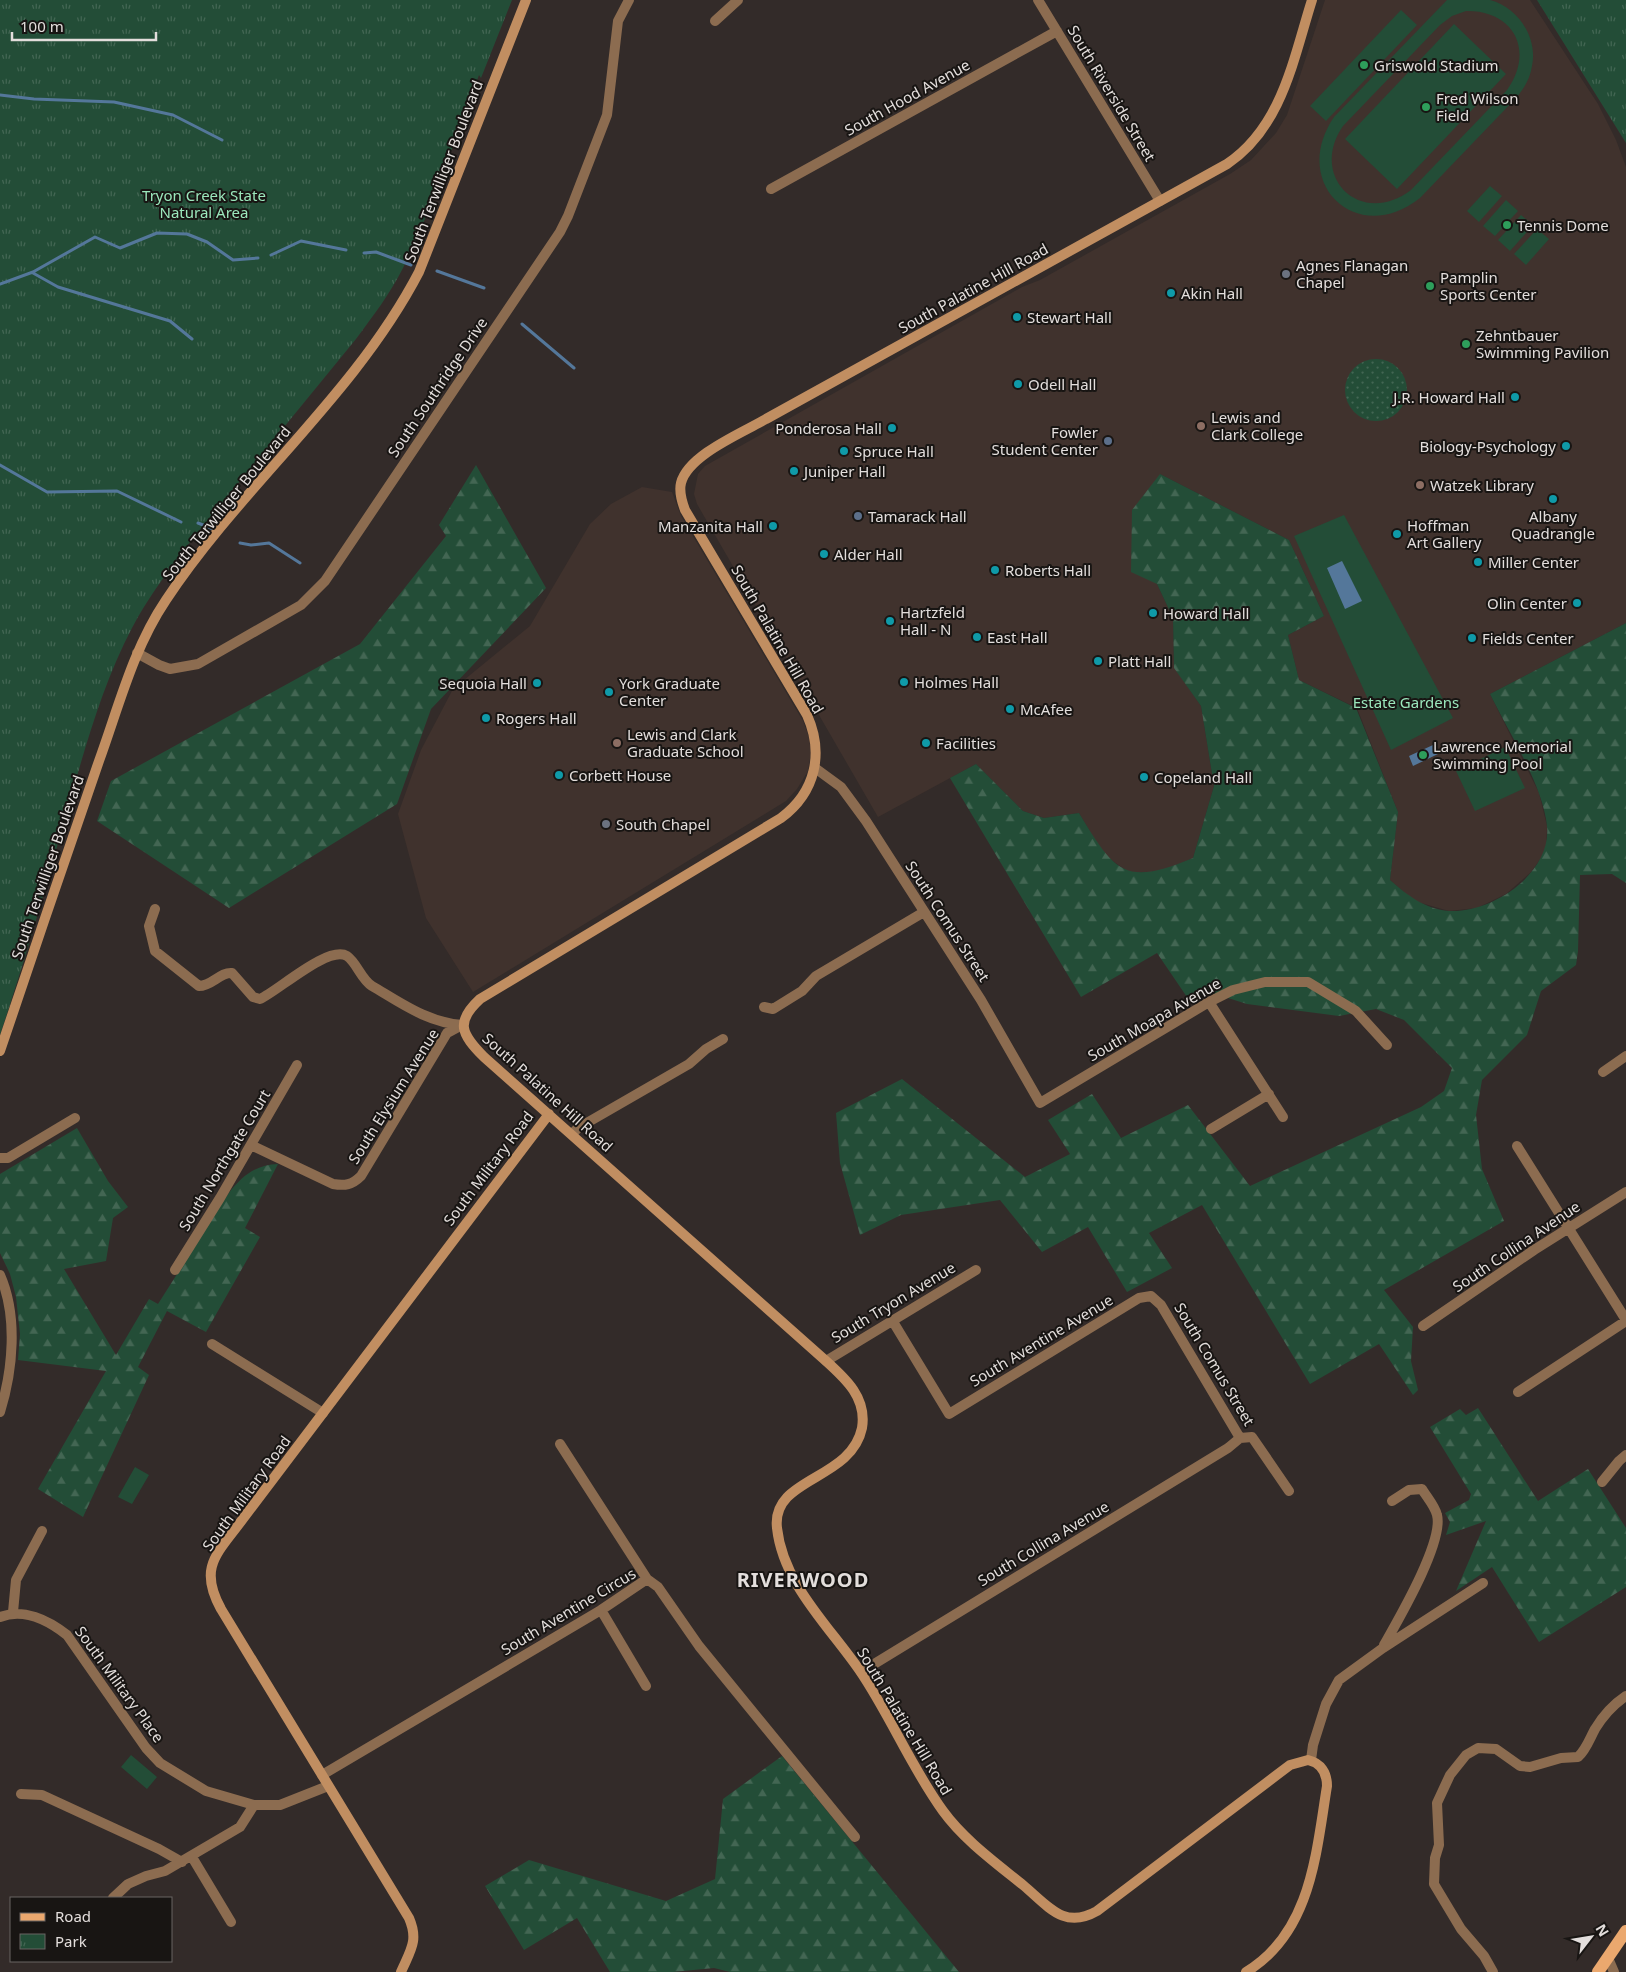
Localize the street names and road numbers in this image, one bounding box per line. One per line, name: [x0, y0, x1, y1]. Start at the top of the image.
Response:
street label: South Riverside Street: [1063, 21, 1161, 165]
street label: South Hood Avenue: [841, 54, 973, 140]
street label: South Terwilliger Boulevard: [399, 77, 487, 265]
street label: South Palatine Hill Road: [894, 238, 1052, 338]
street label: South Southridge Drive: [383, 313, 491, 461]
street label: South Terwilliger Boulevard: [157, 422, 295, 584]
street label: South Palatine Hill Road: [727, 561, 829, 717]
street label: South Terwilliger Boulevard: [6, 772, 88, 962]
street label: South Comus Street: [901, 857, 995, 986]
street label: South Moapa Avenue: [1084, 973, 1224, 1065]
street label: South Elysium Avenue: [343, 1025, 443, 1167]
street label: South Palatine Hill Road: [479, 1028, 617, 1156]
street label: South Northgate Court: [174, 1085, 274, 1234]
street label: South Military Road: [438, 1107, 538, 1229]
street label: South Collina Avenue: [1448, 1196, 1584, 1296]
street label: South Tryon Avenue: [827, 1257, 959, 1347]
street label: South Aventine Avenue: [966, 1289, 1116, 1391]
street label: South Comus Street: [1170, 1299, 1260, 1430]
street label: South Military Road: [197, 1431, 295, 1555]
street label: South Collina Avenue: [974, 1496, 1112, 1590]
street label: South Aventine Circus: [497, 1563, 639, 1659]
street label: South Military Place: [71, 1622, 169, 1746]
street label: South Palatine Hill Road: [853, 1644, 957, 1798]

